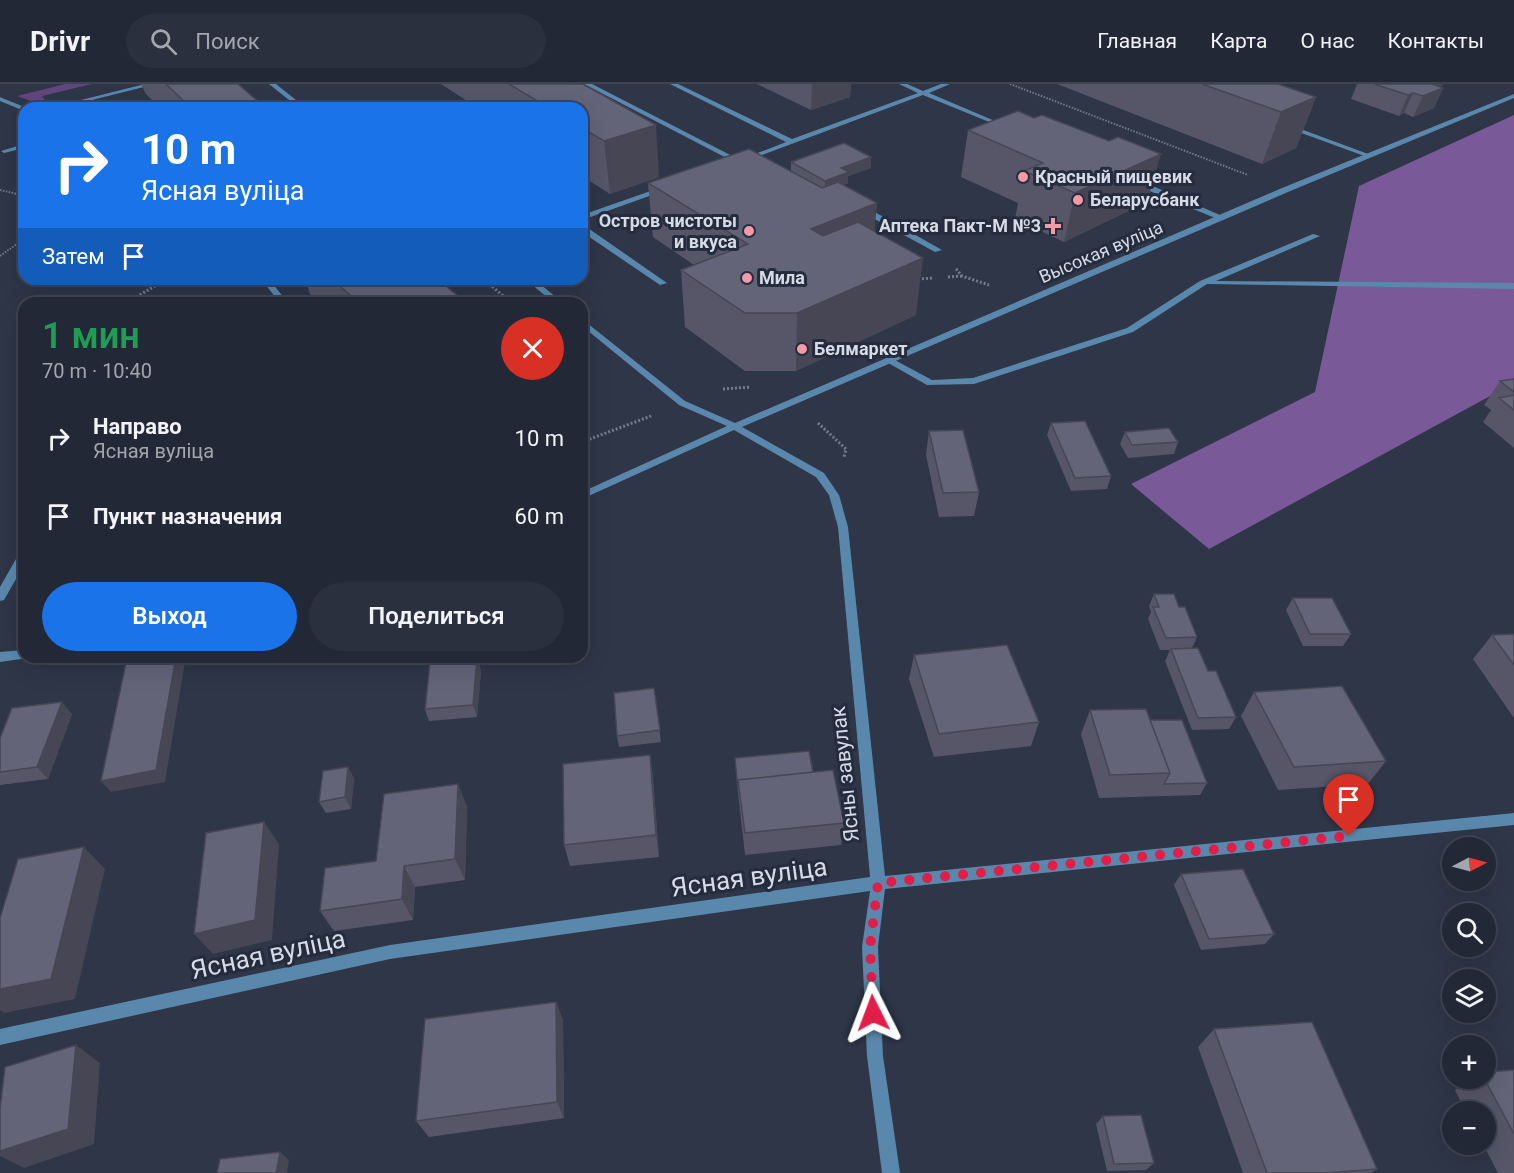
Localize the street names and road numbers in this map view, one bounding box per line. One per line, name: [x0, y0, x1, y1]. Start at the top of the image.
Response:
street label: Высокая вуліца: [1036, 216, 1166, 287]
street label: Ясны завулак: [826, 704, 864, 843]
street label: Ясная вуліца: [669, 851, 829, 903]
street label: Ясная вуліца: [188, 923, 348, 985]

